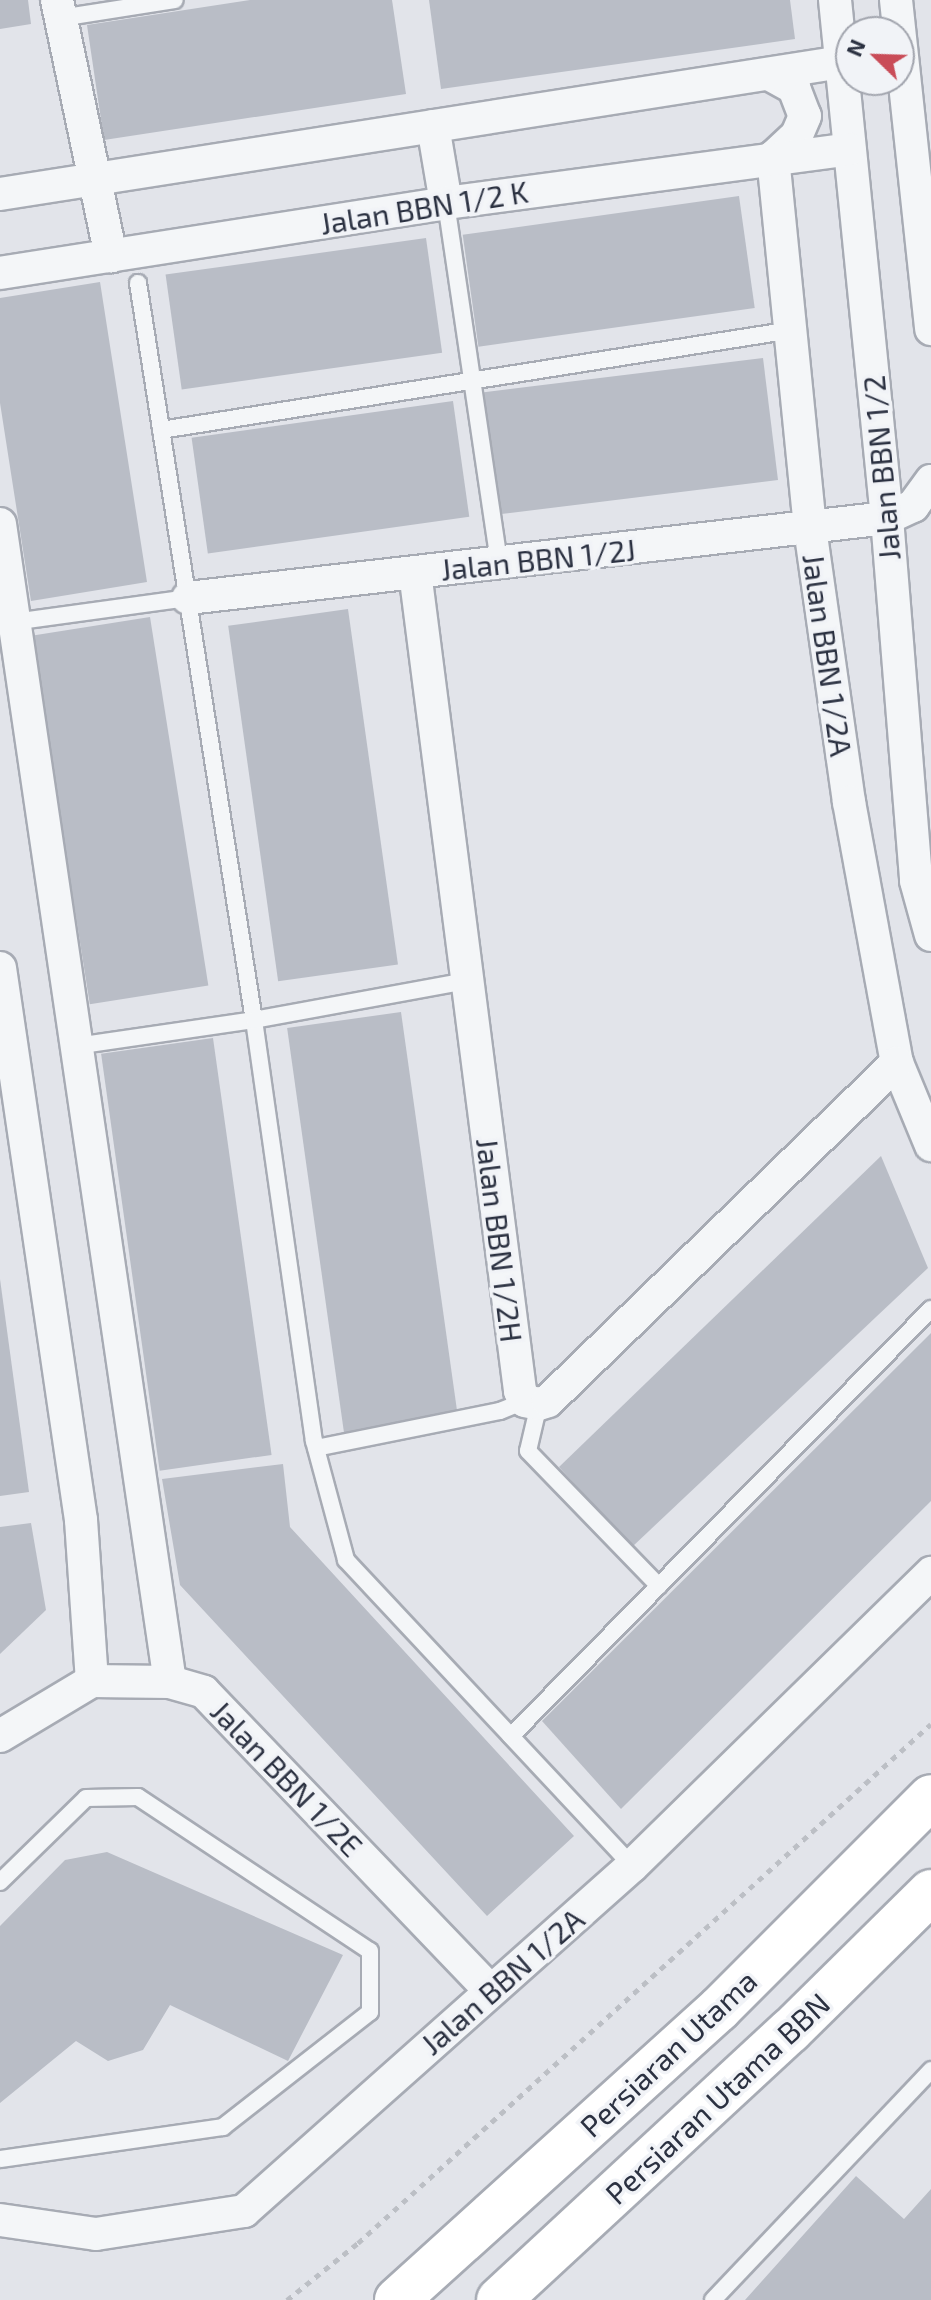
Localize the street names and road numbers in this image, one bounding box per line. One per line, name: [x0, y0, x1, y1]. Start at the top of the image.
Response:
street label: Jalan BBN 1/2 K: [318, 173, 530, 241]
street label: Jalan BBN 1/2: [855, 374, 907, 562]
street label: Jalan BBN 1/2J: [439, 531, 637, 587]
street label: Jalan BBN 1/2A: [796, 551, 860, 759]
street label: Jalan BBN 1/2H: [470, 1136, 530, 1344]
street label: Jalan BBN 1/2E: [204, 1693, 370, 1863]
street label: Jalan BBN 1/2A: [413, 1900, 591, 2062]
street label: Persiaran Utama: [572, 1962, 764, 2144]
street label: Persiaran Utama BBN: [598, 1985, 836, 2211]

